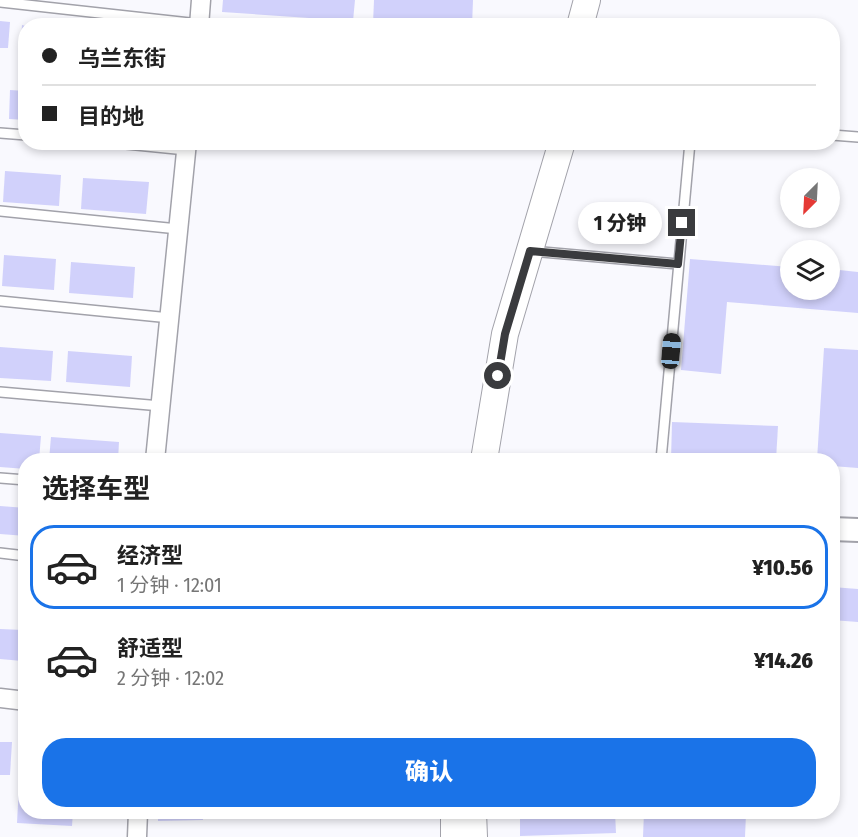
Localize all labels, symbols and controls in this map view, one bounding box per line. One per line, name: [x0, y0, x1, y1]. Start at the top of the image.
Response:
text: 乌兰东街: [78, 45, 166, 72]
text: 目的地: [78, 103, 144, 130]
north arrow: [780, 168, 840, 228]
map controls: [780, 168, 840, 300]
callout: 1 分钟: [577, 202, 661, 244]
route end: [668, 209, 695, 236]
text: 1 分钟: [594, 211, 646, 235]
button: layers: [780, 240, 840, 300]
car: [660, 332, 682, 370]
route start: [484, 362, 511, 389]
text: 选择车型: [42, 473, 150, 505]
icon: car: [45, 540, 99, 594]
text: 经济型: [117, 542, 183, 569]
text: ¥10.56: [752, 554, 813, 581]
text: 1 分钟 · 12:01: [117, 573, 222, 597]
icon: car: [45, 633, 99, 687]
text: 舒适型: [117, 635, 183, 662]
text: ¥14.26: [754, 647, 813, 674]
text: 2 分钟 · 12:02: [117, 666, 224, 690]
button: 确认: [42, 738, 816, 807]

